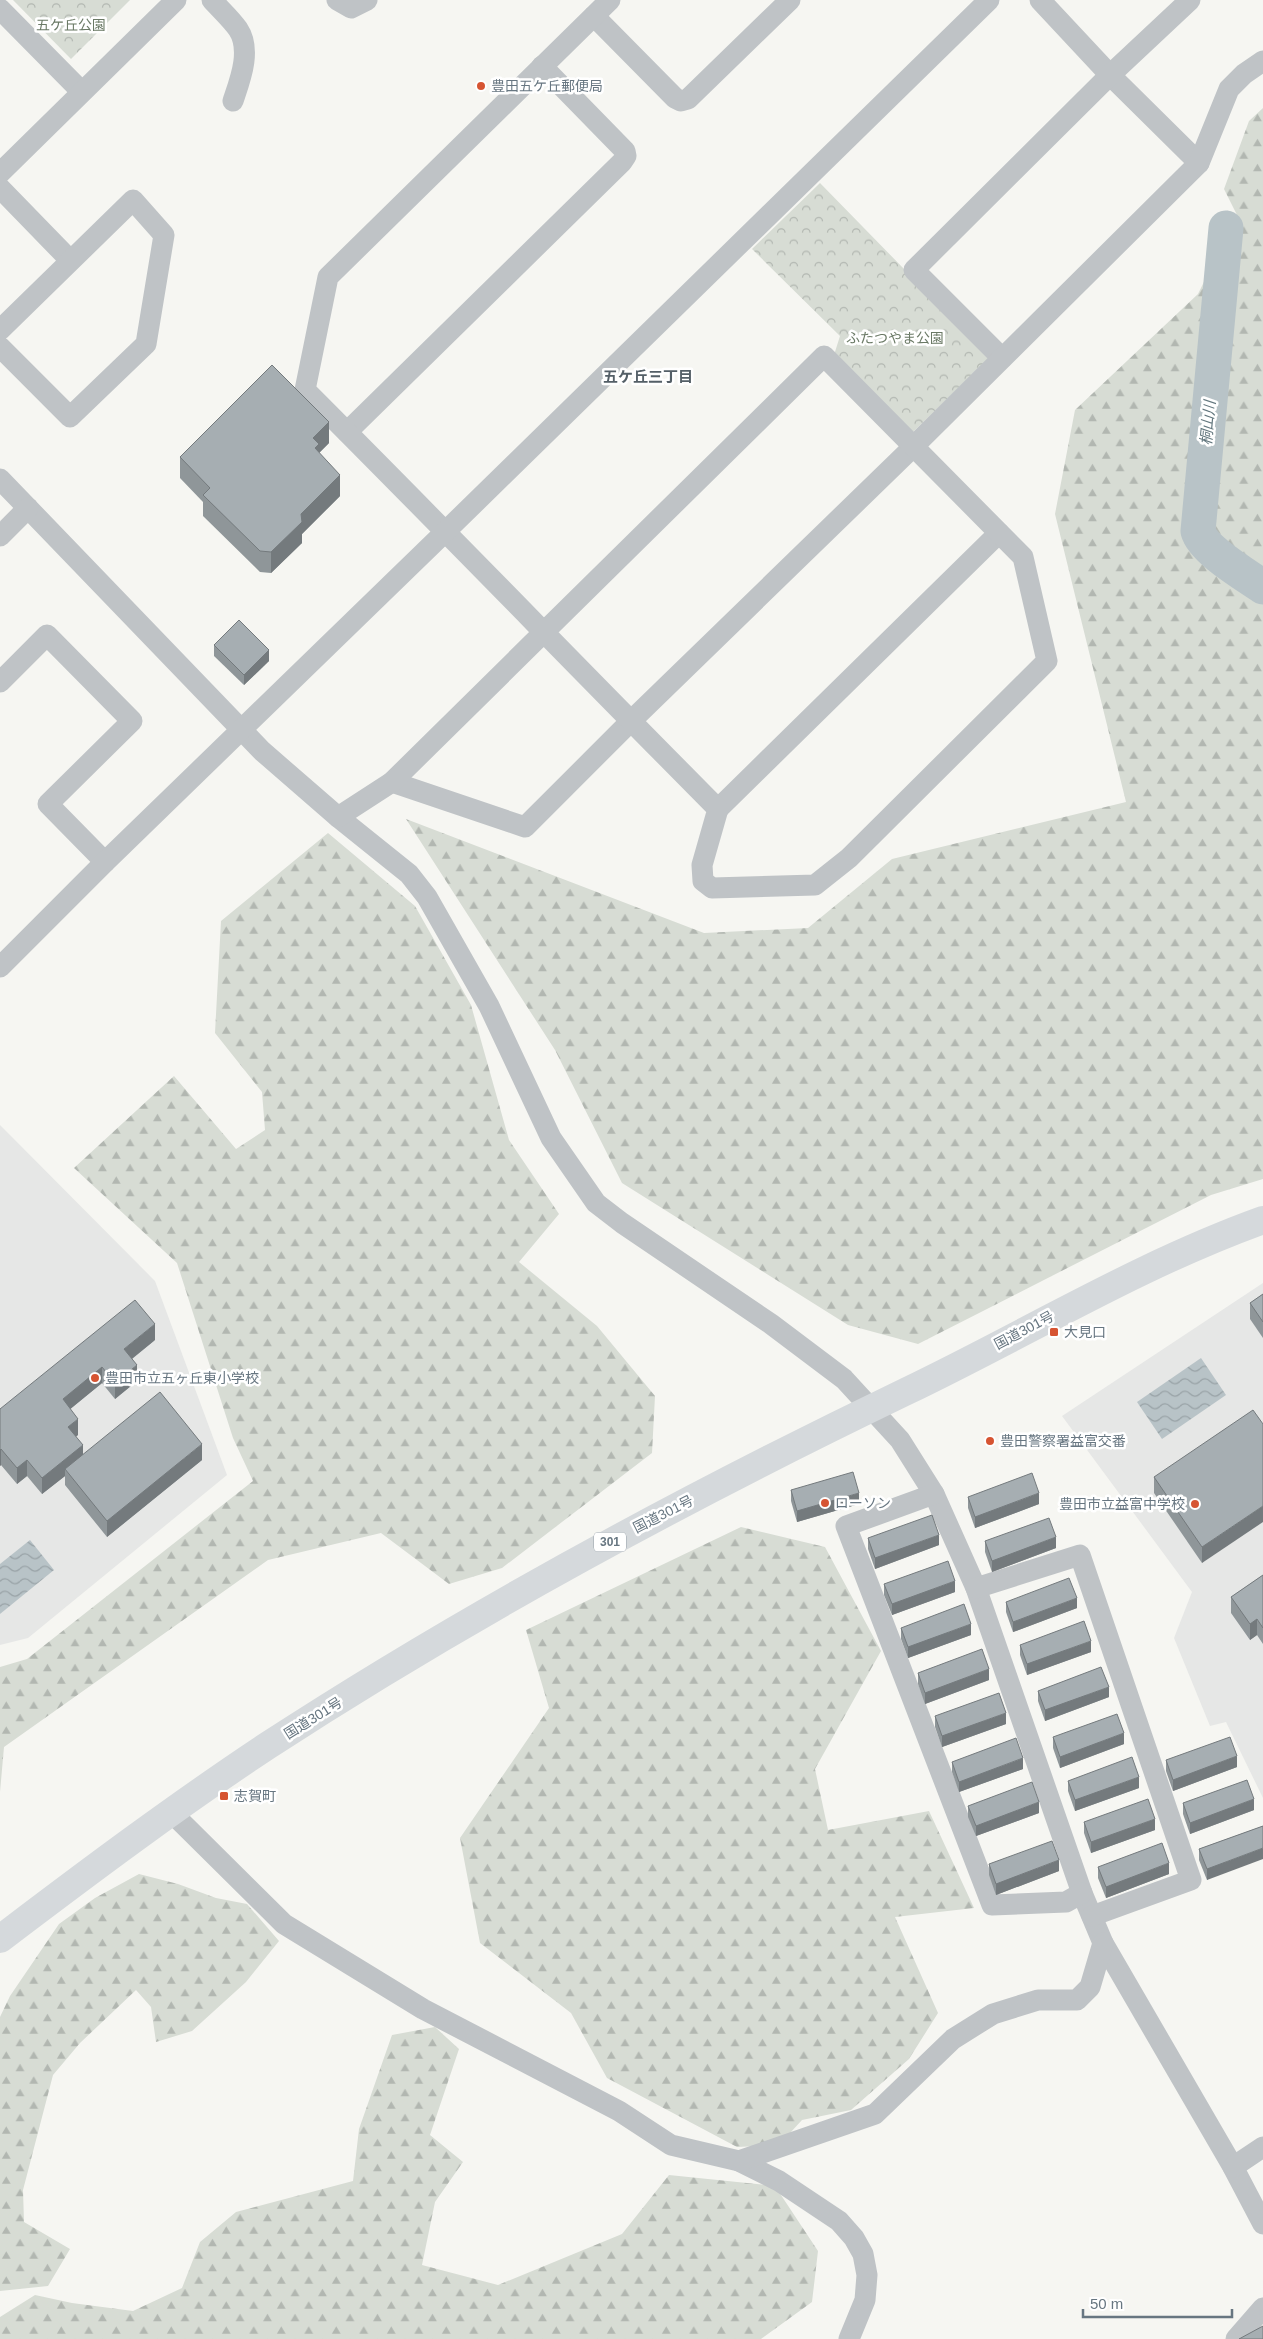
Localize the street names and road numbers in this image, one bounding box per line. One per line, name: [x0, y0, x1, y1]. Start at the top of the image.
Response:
street label: 国道301号: [991, 1308, 1057, 1352]
street label: 国道301号: [630, 1492, 696, 1536]
road number: 301: [594, 1532, 626, 1551]
street label: 国道301号: [281, 1694, 345, 1742]

